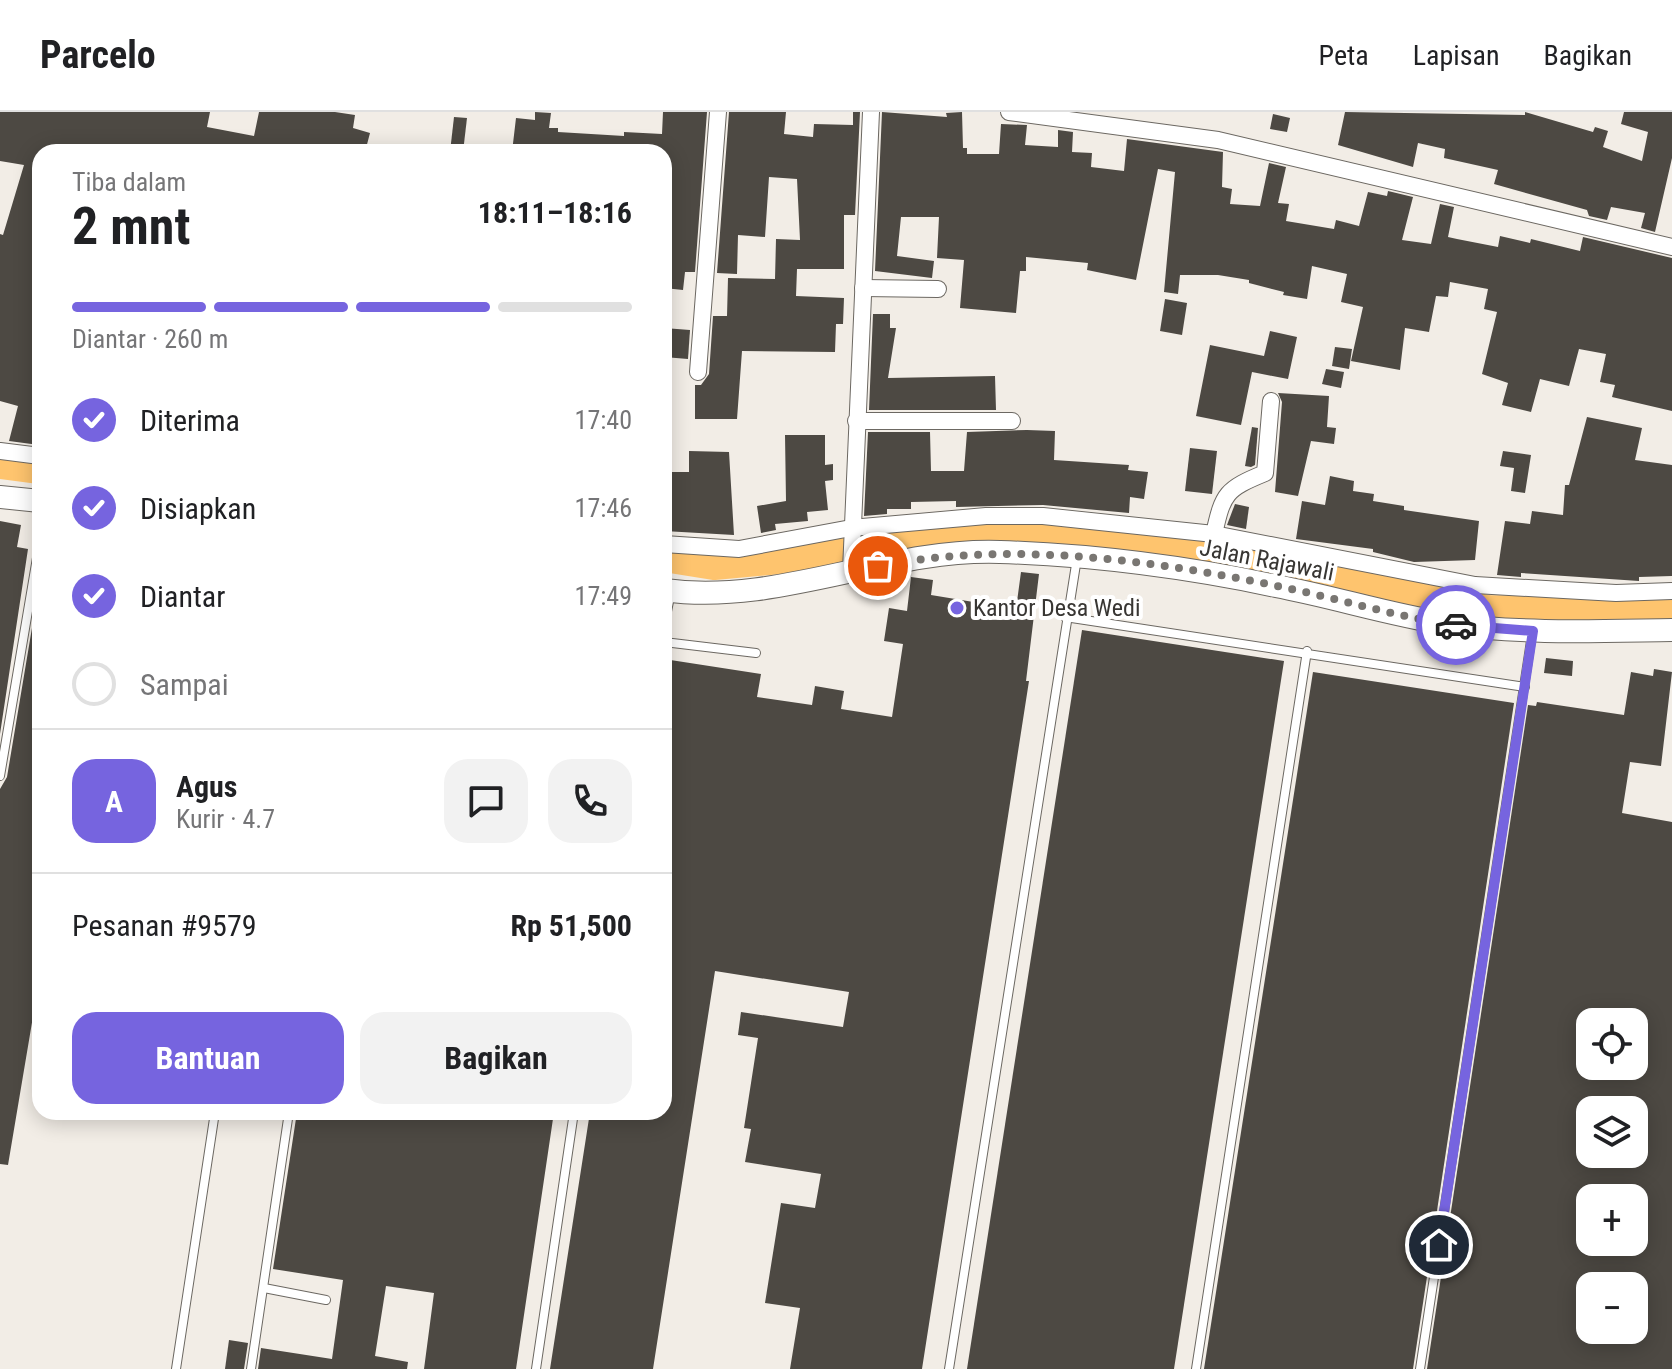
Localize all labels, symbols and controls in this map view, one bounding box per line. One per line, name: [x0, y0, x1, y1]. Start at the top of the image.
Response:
text: Parcelo: [40, 33, 156, 77]
text: Peta: [1319, 39, 1369, 72]
text: Lapisan: [1413, 39, 1499, 72]
text: Bagikan: [1543, 39, 1632, 72]
text: Tiba dalam: [72, 167, 186, 197]
text: 18:11–18:16: [478, 195, 632, 230]
text: 2 mnt: [72, 196, 190, 257]
text: Diantar · 260 m: [72, 324, 228, 354]
icon: check: [72, 398, 116, 442]
text: Diterima: [140, 403, 240, 438]
text: 17:40: [575, 405, 632, 435]
icon: check: [72, 486, 116, 530]
text: Disiapkan: [140, 491, 256, 526]
text: 17:46: [575, 493, 632, 523]
pin: [844, 532, 912, 600]
street label: Jalan Rajawali: [1197, 533, 1337, 587]
icon: bag: [856, 544, 900, 588]
icon: check: [72, 574, 116, 618]
text: Diantar: [140, 579, 225, 614]
text: 17:49: [575, 581, 632, 611]
courier: [1416, 585, 1496, 665]
place label: Kantor Desa Wedi: [973, 594, 1140, 622]
marker: Kantor Desa Wedi: [948, 599, 966, 617]
icon: car: [1434, 603, 1478, 647]
text: Sampai: [140, 667, 229, 702]
button: chat: [444, 759, 528, 843]
button: phone: [548, 759, 632, 843]
text: Agus: [176, 769, 237, 804]
text: A: [105, 784, 123, 819]
text: Kurir · 4.7: [176, 804, 275, 834]
text: Pesanan #9579: [72, 908, 257, 943]
text: Rp 51,500: [510, 908, 632, 943]
map controls: [1576, 1008, 1648, 1344]
button: locate: [1576, 1008, 1648, 1080]
button: Bantuan: [72, 1012, 344, 1104]
button: Bagikan: [360, 1012, 632, 1104]
button: layers: [1576, 1096, 1648, 1168]
button: +: [1576, 1184, 1648, 1256]
pin: [1405, 1211, 1473, 1279]
icon: home: [1417, 1223, 1461, 1267]
button: −: [1576, 1272, 1648, 1344]

